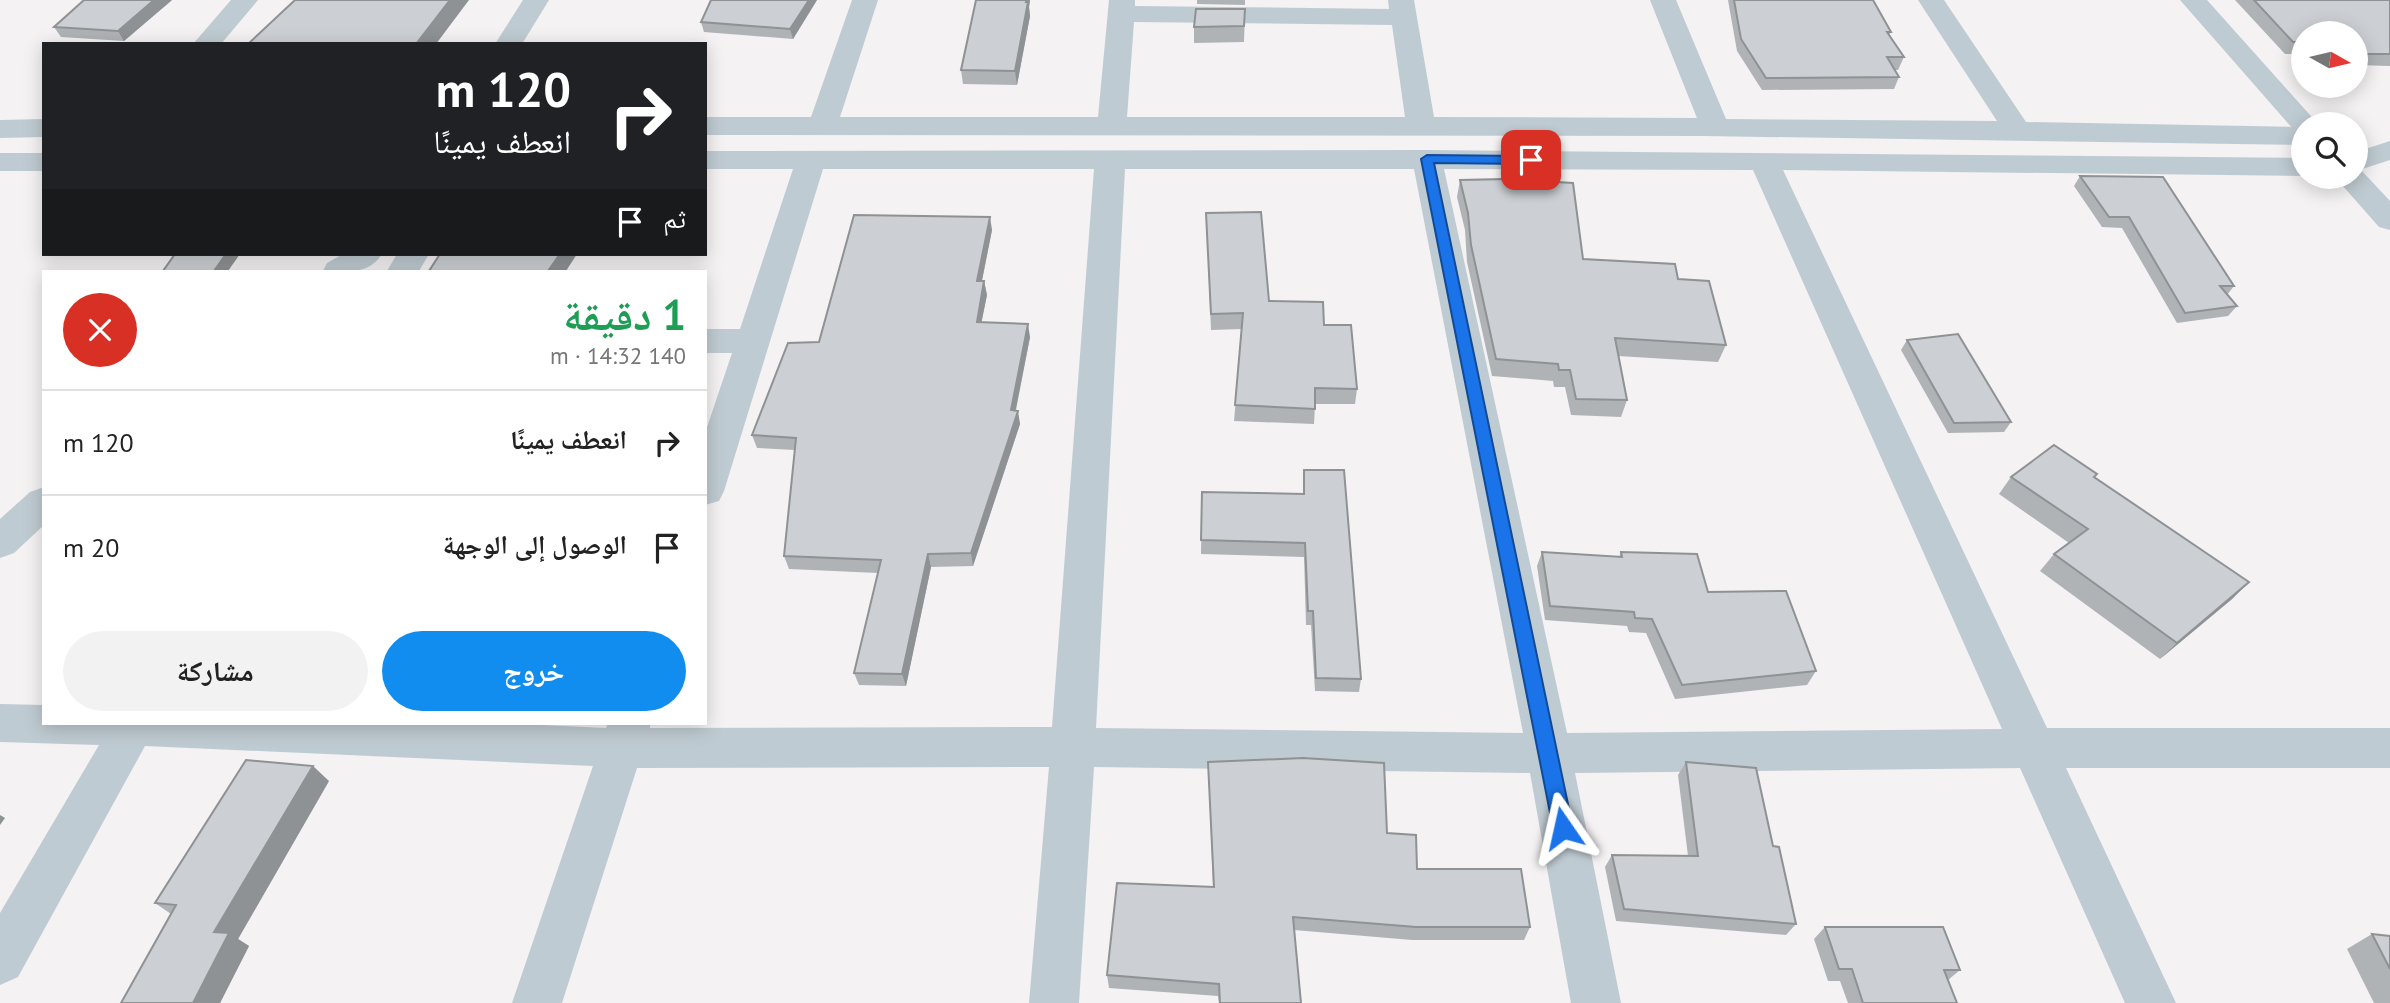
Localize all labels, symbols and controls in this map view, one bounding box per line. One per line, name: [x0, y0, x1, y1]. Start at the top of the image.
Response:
north arrow: [2291, 21, 2368, 98]
map controls: [2291, 21, 2368, 189]
text: 120 m: [436, 57, 571, 121]
icon: right: [595, 70, 686, 161]
button: search: [2291, 112, 2368, 189]
text: انعطف يمينًا: [433, 120, 571, 162]
pin: [1501, 130, 1561, 190]
icon: arrive: [1512, 141, 1550, 179]
text: ثم: [663, 202, 686, 235]
icon: arrive: [611, 203, 649, 241]
text: 1 دقيقة: [563, 287, 686, 342]
button: close: [63, 293, 137, 367]
text: 140 m · 14:32: [550, 341, 686, 370]
text: انعطف يمينًا: [510, 423, 627, 456]
icon: right: [648, 424, 686, 462]
text: 120 m: [63, 426, 134, 459]
text: الوصول إلى الوجهة: [443, 528, 627, 561]
icon: arrive: [648, 529, 686, 567]
text: 20 m: [63, 531, 119, 564]
button: مشاركة: [63, 631, 368, 711]
button: خروج: [382, 631, 686, 711]
position arrow: [1526, 791, 1600, 865]

